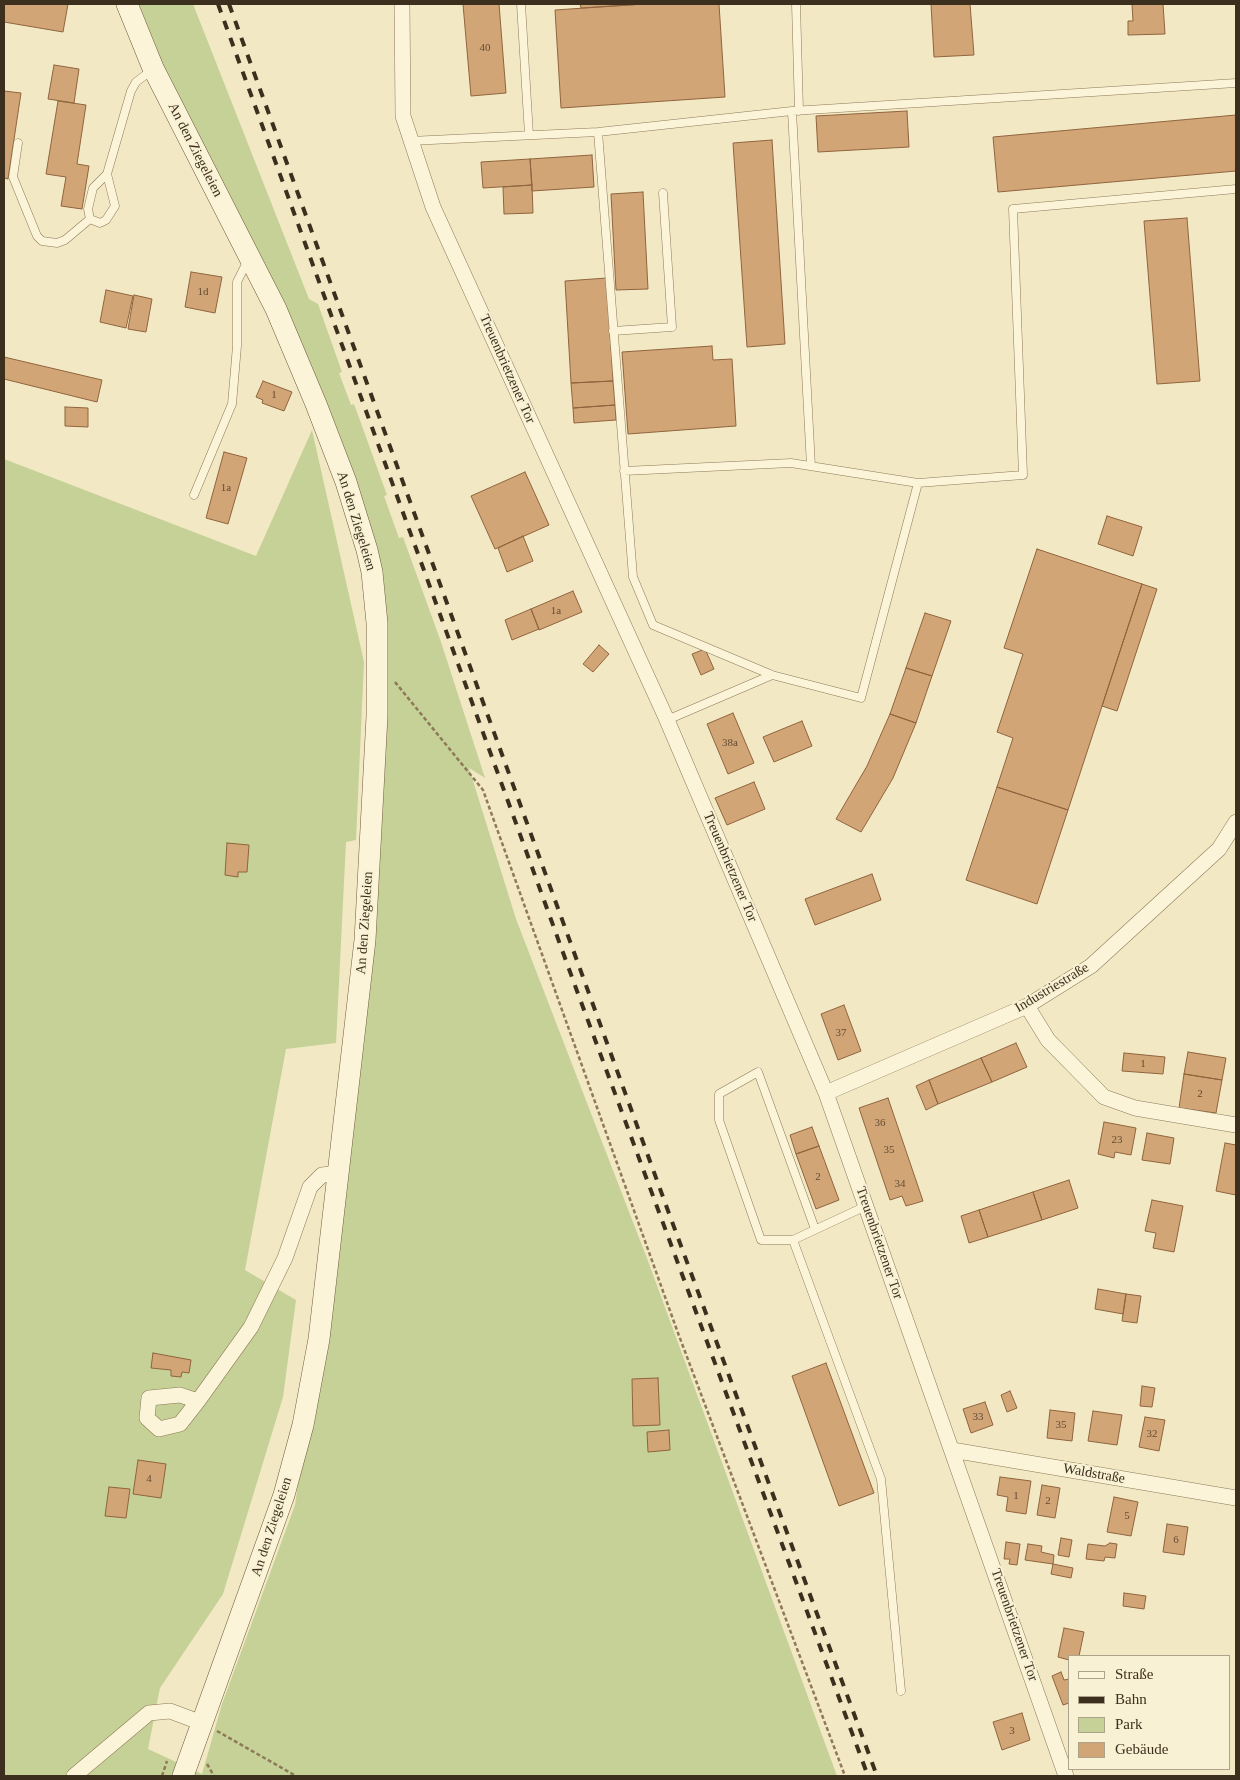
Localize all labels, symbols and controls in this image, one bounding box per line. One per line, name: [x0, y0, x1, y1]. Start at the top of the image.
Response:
house number: 40: [480, 41, 490, 55]
street label: An den Ziegeleien: [164, 100, 226, 200]
house number: 1d: [198, 285, 208, 299]
street label: Treuenbrietzener Tor: [475, 312, 539, 426]
house number: 1: [271, 388, 277, 402]
street label: An den Ziegeleien: [333, 469, 379, 573]
house number: 1a: [221, 481, 231, 495]
house number: 1a: [551, 604, 561, 618]
house number: 38a: [722, 736, 738, 750]
street label: Treuenbrietzener Tor: [699, 809, 761, 925]
street label: An den Ziegeleien: [353, 871, 377, 975]
street label: Industriestraße: [1012, 959, 1092, 1017]
house number: 37: [836, 1026, 846, 1040]
house number: 1: [1140, 1057, 1146, 1071]
house number: 2: [1197, 1087, 1203, 1101]
house number: 36: [874, 1116, 886, 1130]
house number: 23: [1112, 1133, 1122, 1147]
house number: 35: [884, 1143, 894, 1157]
house number: 2: [815, 1170, 821, 1184]
house number: 34: [894, 1177, 906, 1191]
street label: Treuenbrietzener Tor: [852, 1185, 906, 1301]
house number: 33: [972, 1410, 984, 1424]
house number: 35: [1056, 1418, 1066, 1432]
house number: 32: [1146, 1427, 1158, 1441]
street label: Waldstraße: [1062, 1460, 1126, 1488]
house number: 4: [146, 1472, 152, 1486]
street label: An den Ziegeleien: [248, 1475, 296, 1579]
house number: 1: [1013, 1489, 1019, 1503]
house number: 2: [1045, 1494, 1051, 1508]
house number: 5: [1124, 1509, 1130, 1523]
house number: 6: [1173, 1533, 1179, 1547]
street label: Treuenbrietzener Tor: [987, 1567, 1041, 1683]
legend: [1068, 1655, 1230, 1770]
text: Straße: [1115, 1666, 1153, 1682]
text: Bahn: [1115, 1691, 1147, 1707]
text: Park: [1115, 1716, 1143, 1732]
house number: 3: [1009, 1724, 1015, 1738]
text: Gebäude: [1115, 1741, 1168, 1757]

